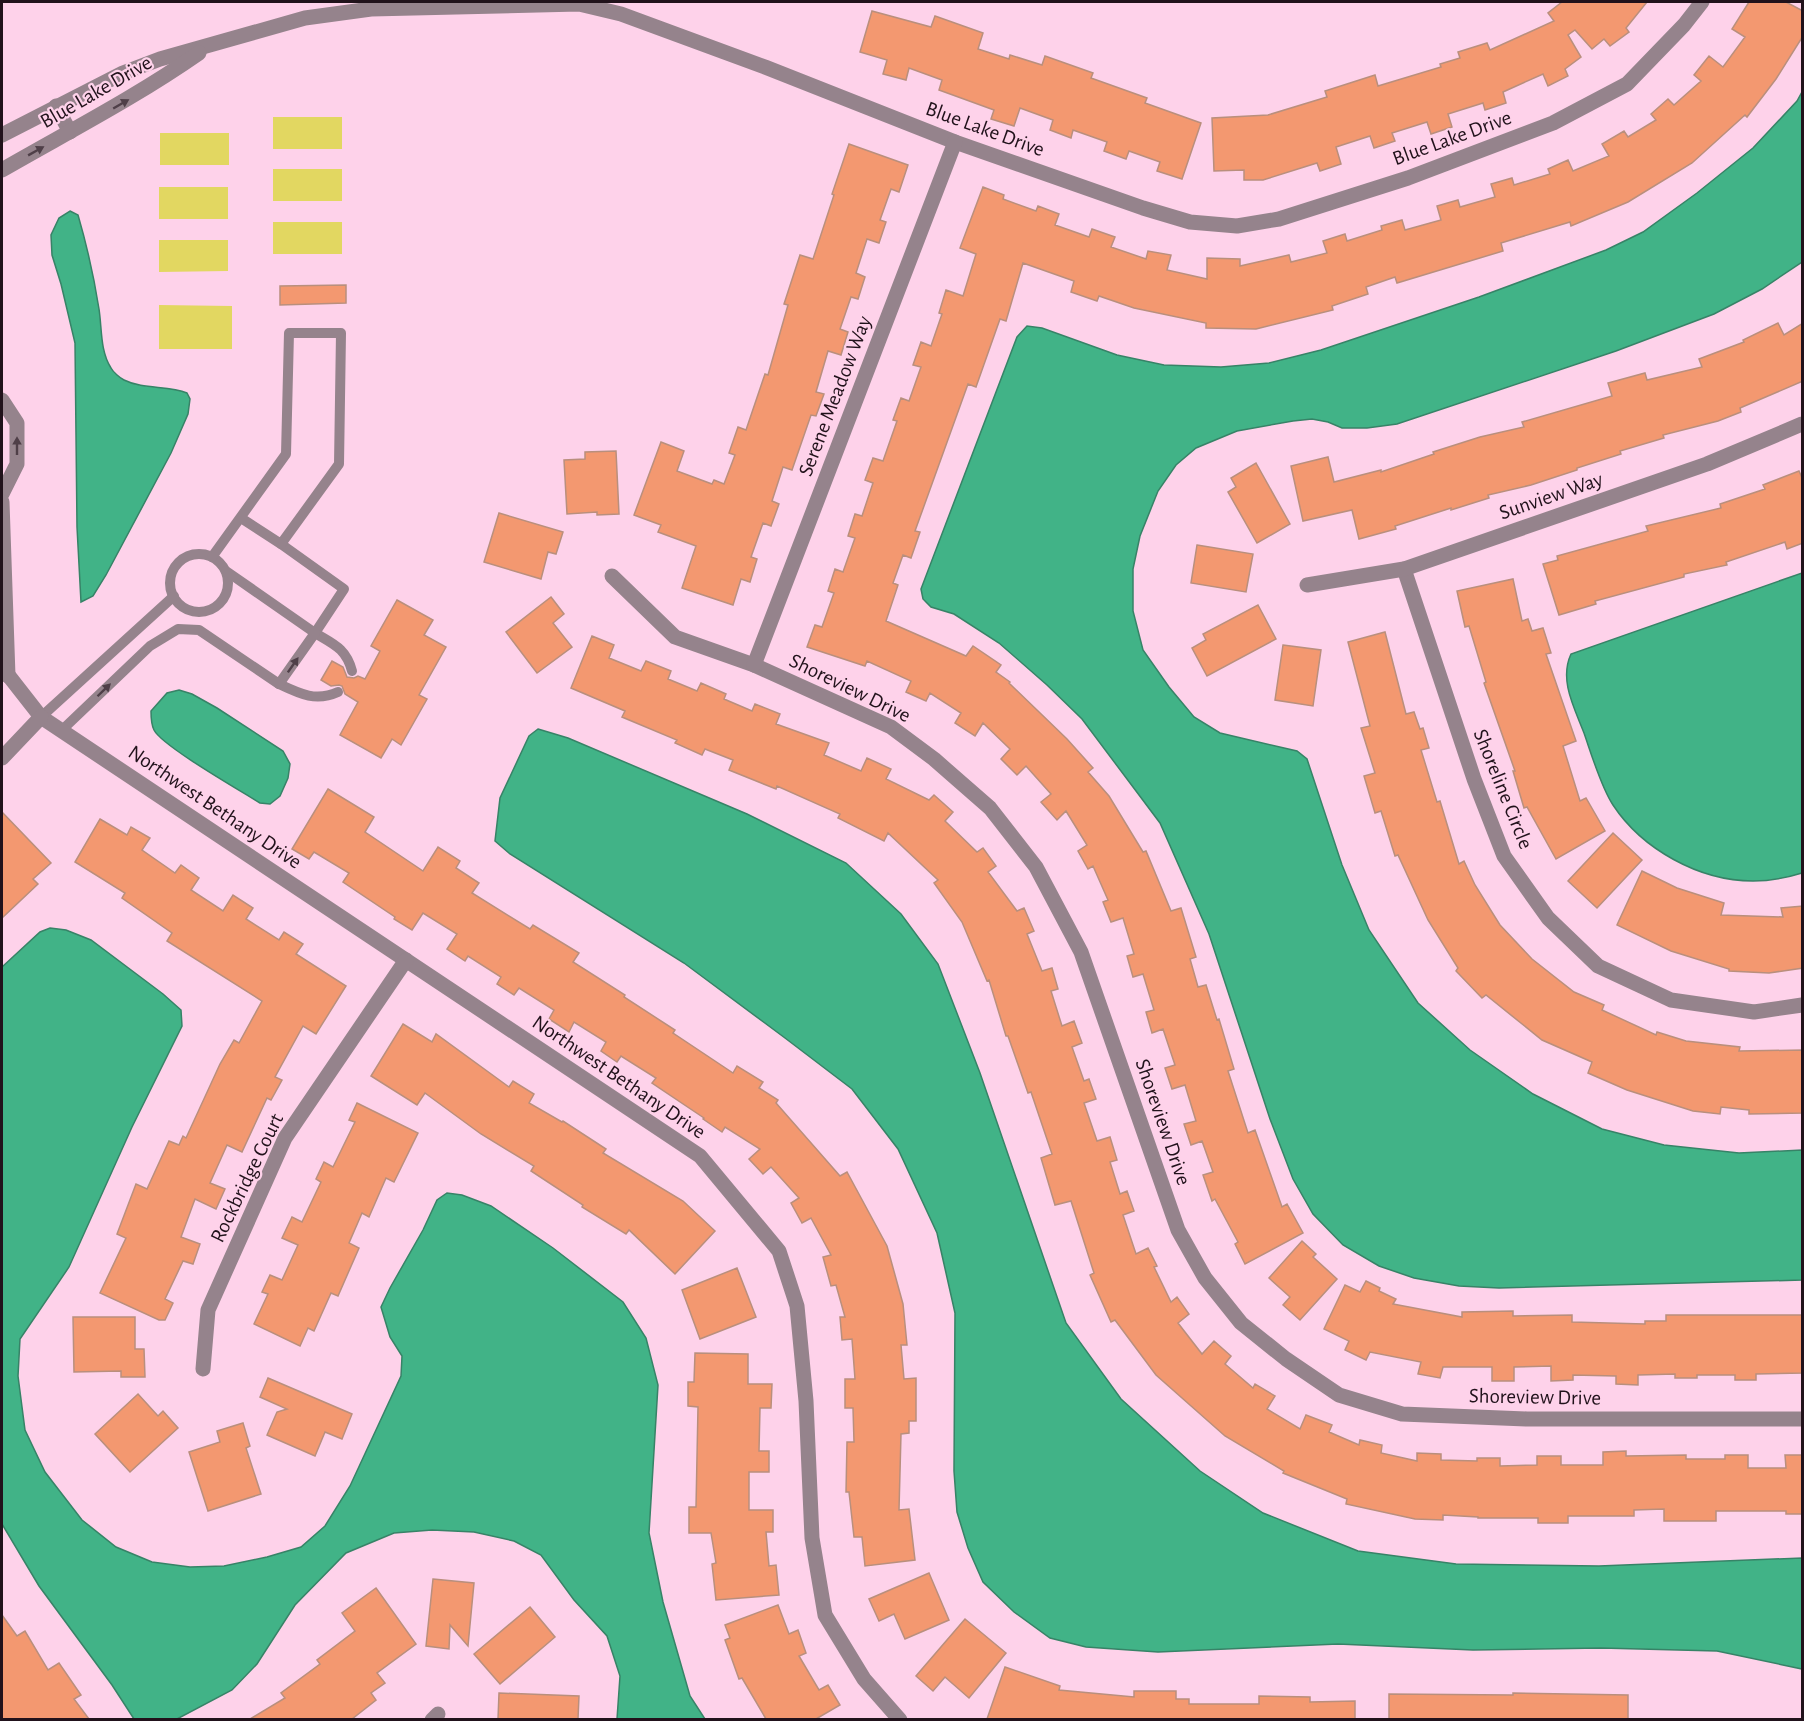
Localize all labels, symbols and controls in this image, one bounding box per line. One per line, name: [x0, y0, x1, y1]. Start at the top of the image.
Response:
street label: Blue Lake Drive: [37, 52, 155, 132]
one-way arrow: [113, 98, 129, 109]
street label: Blue Lake Drive: [923, 98, 1047, 160]
street label: Blue Lake Drive: [1390, 107, 1514, 169]
one-way arrow: [27, 146, 44, 156]
street label: Serene Meadow Way: [795, 313, 875, 479]
one-way arrow: [12, 437, 22, 456]
street label: Sunview Way: [1496, 468, 1606, 524]
street label: Shoreview Drive: [786, 650, 914, 726]
one-way arrow: [287, 657, 299, 673]
one-way arrow: [96, 683, 110, 697]
street label: Shoreline Circle: [1469, 726, 1537, 852]
street label: Northwest Bethany Drive: [125, 741, 305, 873]
street label: Northwest Bethany Drive: [529, 1011, 709, 1143]
street label: Shoreview Drive: [1132, 1056, 1194, 1188]
street label: Rockbridge Court: [207, 1110, 287, 1246]
street label: Shoreview Drive: [1469, 1385, 1601, 1409]

